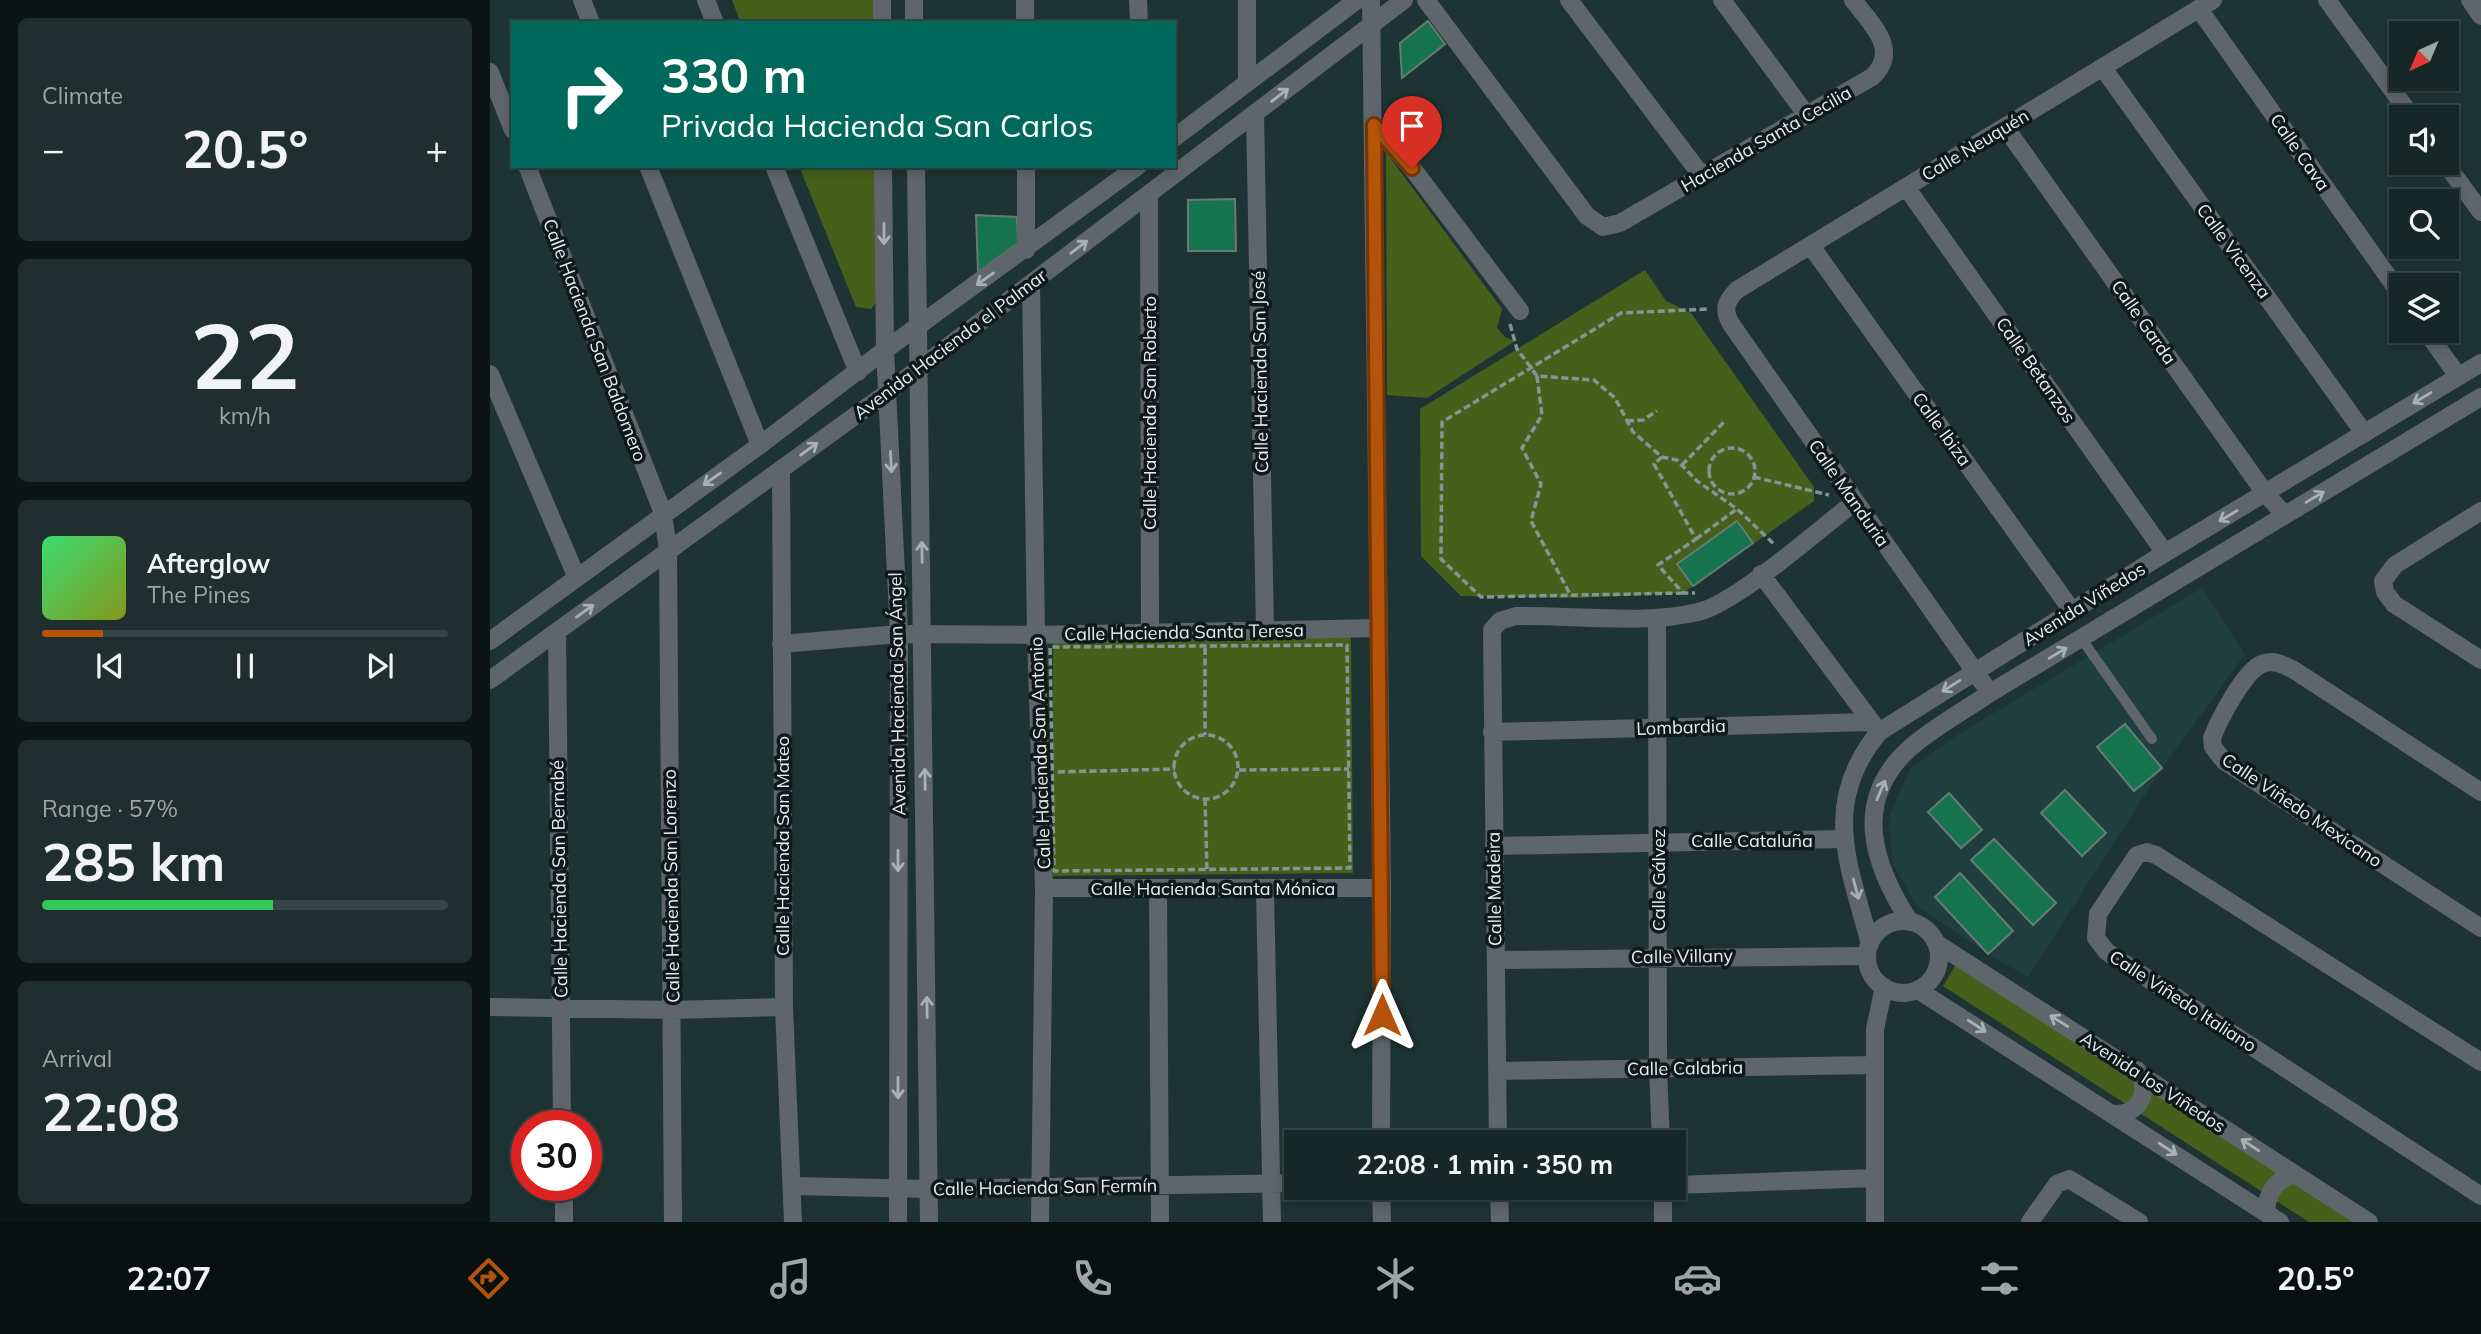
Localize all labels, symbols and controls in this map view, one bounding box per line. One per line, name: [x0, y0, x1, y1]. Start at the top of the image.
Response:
north arrow: [2389, 21, 2459, 91]
map controls: [2389, 21, 2459, 343]
text: 330 m: [661, 44, 807, 105]
icon: right: [546, 49, 637, 140]
text: Climate: [42, 81, 123, 110]
street label: Hacienda Santa Cecilia: [1677, 81, 1855, 197]
one-way arrow: [1270, 88, 1289, 103]
pin: [1382, 96, 1442, 168]
street label: Calle Neuquén: [1917, 104, 2033, 186]
text: Privada Hacienda San Carlos: [661, 105, 1094, 145]
button: sound: [2389, 105, 2459, 175]
icon: arrive: [1393, 107, 1431, 145]
street label: Calle Cava: [2265, 109, 2335, 195]
text: 20.5°: [182, 116, 308, 181]
text: −: [42, 125, 65, 173]
text: +: [425, 125, 448, 173]
button: search: [2389, 189, 2459, 259]
street label: Calle Vicenza: [2192, 199, 2276, 303]
street label: Calle Hacienda San Baldomero: [538, 215, 652, 465]
one-way arrow: [877, 223, 890, 246]
one-way arrow: [1070, 240, 1088, 255]
street label: Avenida Hacienda el Palmar: [849, 264, 1051, 424]
street label: Calle Hacienda San José: [1247, 271, 1273, 473]
one-way arrow: [976, 272, 995, 286]
button: layers: [2389, 273, 2459, 343]
street label: Calle Garda: [2107, 275, 2181, 369]
street label: Calle Hacienda San Roberto: [1138, 296, 1161, 530]
text: 22: [190, 298, 300, 412]
street label: Calle Betanzos: [1991, 313, 2081, 427]
street label: Calle Ibiza: [1908, 388, 1976, 470]
one-way arrow: [2413, 391, 2433, 405]
text: km/h: [219, 401, 271, 430]
street label: Calle Manduria: [1804, 435, 1894, 551]
one-way arrow: [799, 442, 818, 456]
one-way arrow: [885, 450, 898, 473]
one-way arrow: [703, 472, 722, 486]
one-way arrow: [2305, 490, 2325, 504]
one-way arrow: [2218, 509, 2238, 523]
one-way arrow: [915, 541, 929, 564]
text: Afterglow: [147, 547, 270, 580]
street label: Avenida Viñedos: [2018, 557, 2150, 651]
street label: Avenida Hacienda San Ángel: [883, 572, 911, 816]
text: The Pines: [147, 580, 251, 609]
one-way arrow: [575, 604, 594, 618]
street label: Calle Hacienda Santa Teresa: [1064, 618, 1304, 646]
street label: Calle Hacienda San Antonio: [1024, 636, 1056, 870]
one-way arrow: [2047, 645, 2067, 659]
icon: previous: [91, 647, 129, 685]
icon: pause: [226, 647, 264, 685]
icon: next: [361, 647, 399, 685]
one-way arrow: [1941, 680, 1961, 694]
street label: Lombardia: [1636, 714, 1726, 740]
street label: Calle Hacienda San Mateo: [771, 736, 794, 956]
street label: Calle Viñedo Mexicano: [2217, 748, 2387, 872]
street label: Calle Hacienda San Bernabé: [545, 760, 573, 998]
one-way arrow: [918, 768, 932, 791]
street label: Calle Hacienda San Lorenzo: [657, 769, 685, 1003]
one-way arrow: [1876, 780, 1889, 802]
text: Range · 57%: [42, 794, 178, 823]
text: 285 km: [42, 829, 225, 894]
street label: Calle Gálvez: [1647, 829, 1670, 931]
street label: Calle Cataluña: [1691, 829, 1813, 852]
street label: Calle Madeira: [1482, 832, 1506, 946]
one-way arrow: [891, 849, 905, 872]
street label: Calle Hacienda Santa Mónica: [1091, 877, 1335, 900]
one-way arrow: [1850, 877, 1863, 899]
street label: Calle Villany: [1631, 944, 1734, 968]
street label: Calle Viñedo Italiano: [2105, 945, 2261, 1057]
position arrow: [1345, 978, 1419, 1052]
one-way arrow: [920, 996, 934, 1019]
one-way arrow: [2050, 1013, 2070, 1027]
one-way arrow: [1966, 1019, 1986, 1033]
street label: Avenida los Viñedos: [2076, 1026, 2230, 1138]
text: Arrival: [42, 1044, 112, 1073]
street label: Calle Calabria: [1627, 1055, 1743, 1081]
one-way arrow: [891, 1076, 905, 1099]
text: 22:08: [42, 1079, 180, 1144]
speed limit sign: 30: [511, 1110, 602, 1201]
one-way arrow: [2241, 1137, 2260, 1152]
one-way arrow: [2158, 1141, 2177, 1156]
text: 22:08 · 1 min · 350 m: [1357, 1148, 1613, 1181]
street label: Calle Hacienda San Fermín: [933, 1174, 1157, 1200]
icon: directions: [464, 1254, 513, 1303]
icon: music: [766, 1254, 815, 1303]
icon: phone: [1068, 1254, 1117, 1303]
icon: climate: [1371, 1254, 1420, 1303]
icon: car: [1673, 1254, 1722, 1303]
icon: filters: [1975, 1254, 2024, 1303]
text: 22:07: [127, 1258, 211, 1298]
text: 20.5°: [2277, 1258, 2354, 1298]

